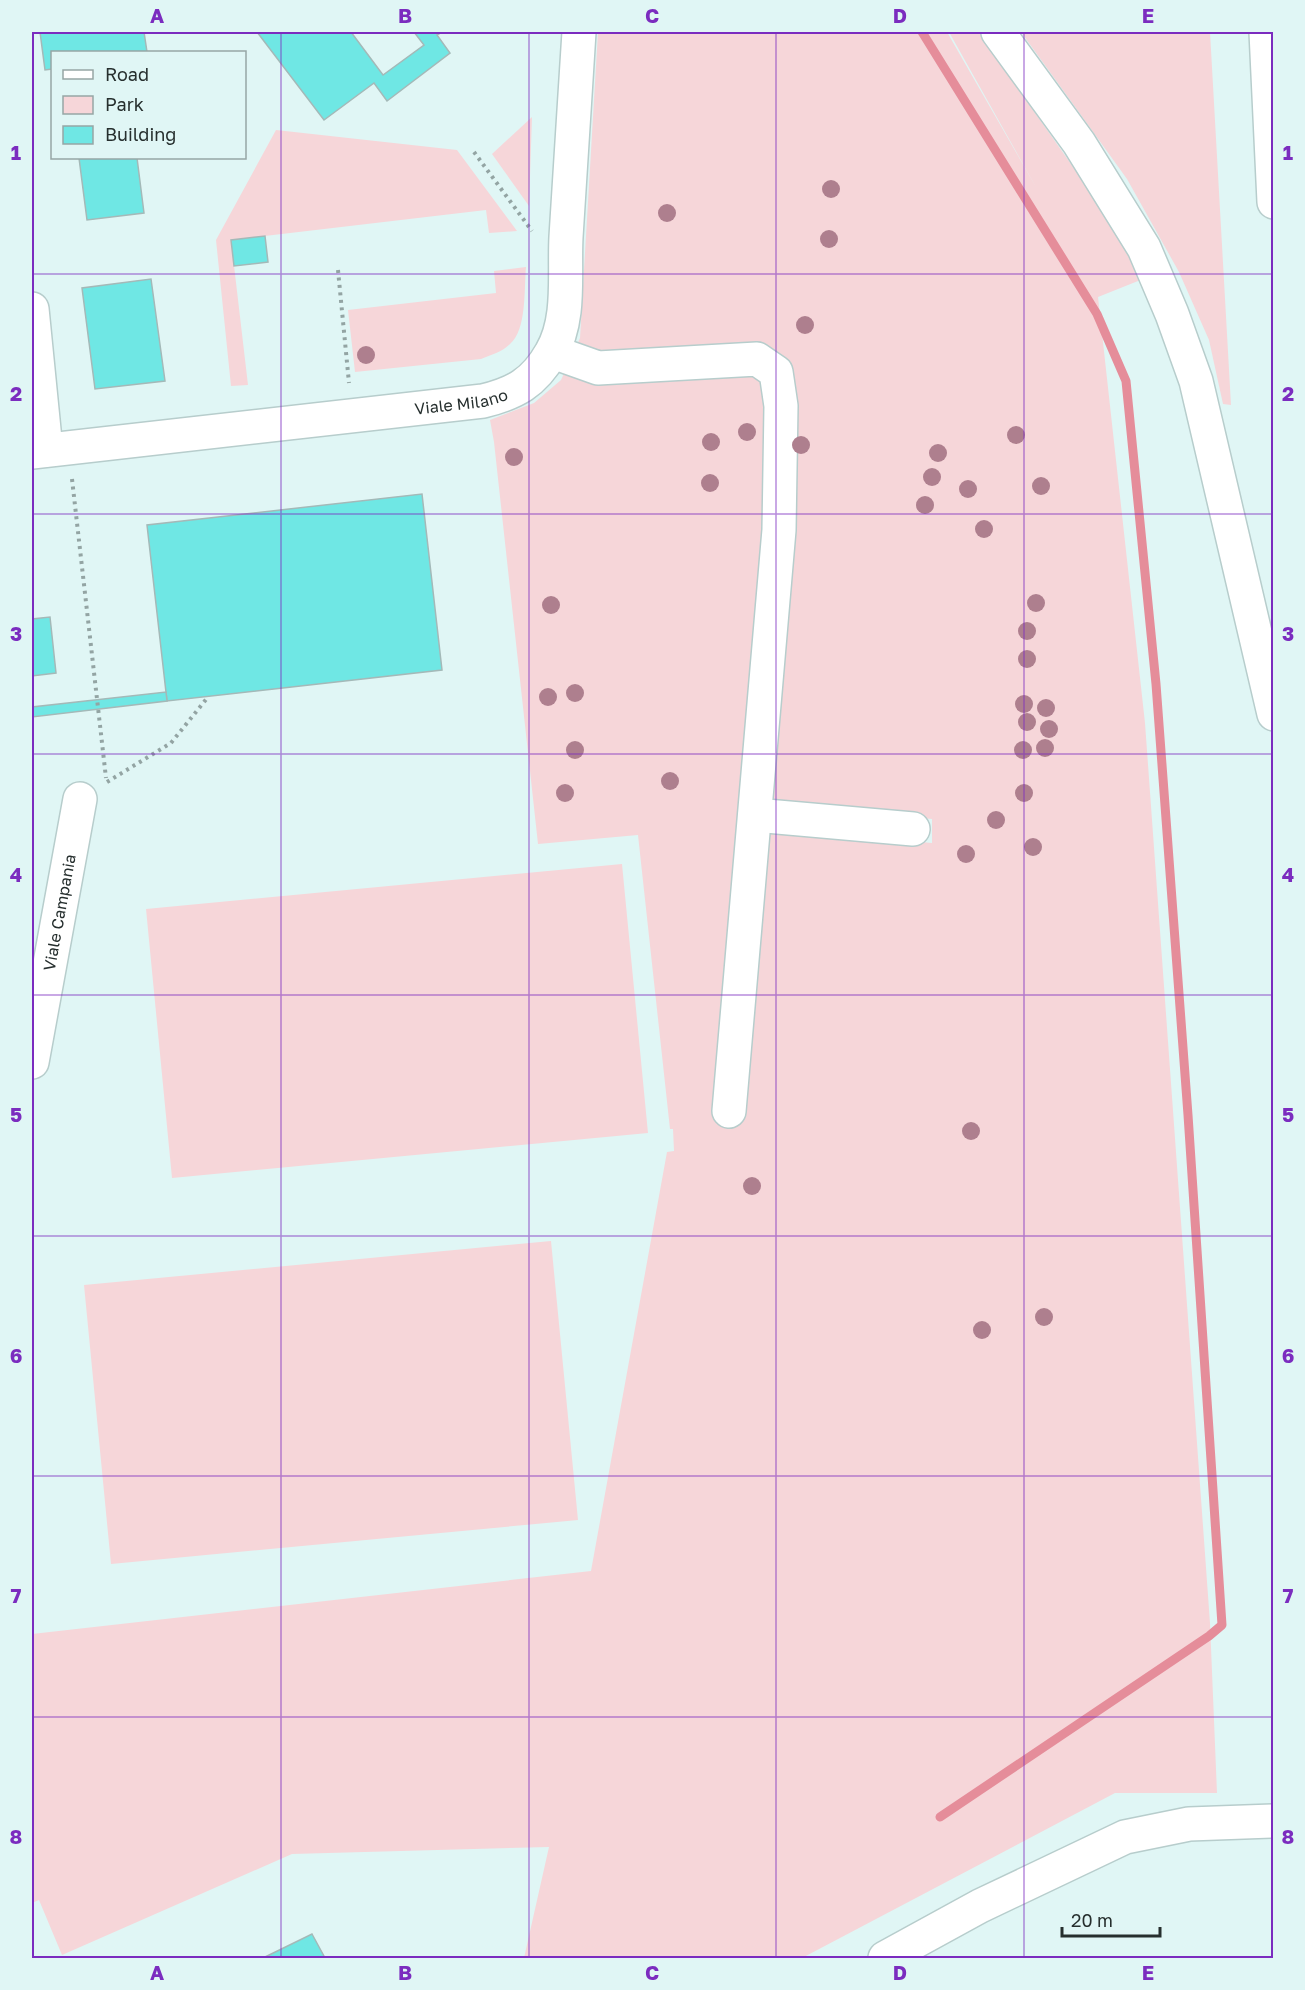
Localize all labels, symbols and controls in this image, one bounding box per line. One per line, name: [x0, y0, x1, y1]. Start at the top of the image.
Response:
text: A: [150, 3, 164, 27]
text: B: [398, 3, 412, 27]
text: C: [645, 3, 659, 27]
text: D: [893, 3, 907, 27]
text: E: [1142, 3, 1154, 27]
legend: [51, 51, 246, 159]
text: Road: [105, 63, 149, 85]
text: Park: [105, 93, 144, 115]
text: Building: [105, 123, 176, 145]
text: 1: [11, 140, 21, 164]
text: 1: [1283, 140, 1293, 164]
text: 2: [10, 381, 22, 405]
text: 2: [1282, 381, 1294, 405]
street label: Viale Milano: [413, 384, 510, 419]
text: 3: [10, 621, 22, 645]
text: 3: [1282, 621, 1294, 645]
street label: Viale Campania: [39, 852, 80, 973]
text: 4: [10, 862, 22, 886]
text: 4: [1282, 862, 1294, 886]
text: 5: [10, 1102, 22, 1126]
text: 5: [1282, 1102, 1294, 1126]
text: 6: [10, 1343, 22, 1367]
text: 6: [1282, 1343, 1294, 1367]
text: 7: [11, 1583, 22, 1607]
text: 7: [1283, 1583, 1294, 1607]
text: 8: [10, 1824, 22, 1848]
text: 8: [1282, 1824, 1294, 1848]
scale bar: [1062, 1900, 1160, 1938]
text: 20 m: [1071, 1909, 1113, 1931]
text: A: [150, 1960, 164, 1984]
text: B: [398, 1960, 412, 1984]
text: C: [645, 1960, 659, 1984]
text: D: [893, 1960, 907, 1984]
text: E: [1142, 1960, 1154, 1984]

